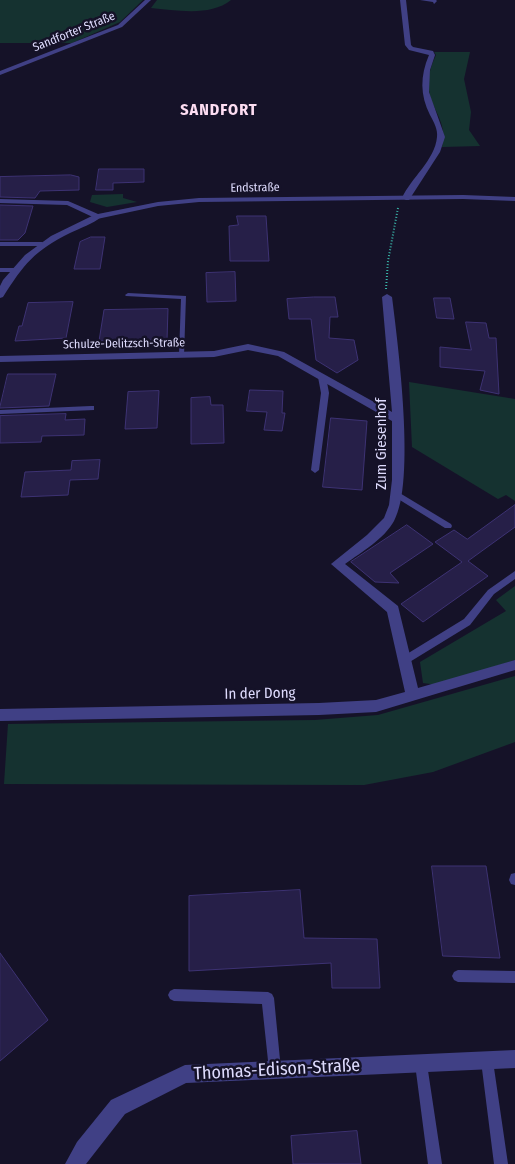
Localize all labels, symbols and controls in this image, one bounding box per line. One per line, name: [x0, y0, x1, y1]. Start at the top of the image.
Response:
street label: Sandforter Straße: [31, 9, 117, 55]
district label: SANDFORT: [179, 101, 259, 121]
street label: Endstraße: [230, 180, 280, 196]
street label: Schulze-Delitzsch-Straße: [63, 336, 185, 352]
street label: Zum Giesenhof: [373, 398, 391, 490]
street label: In der Dong: [224, 684, 296, 704]
street label: Thomas-Edison-Straße: [193, 1055, 361, 1085]

